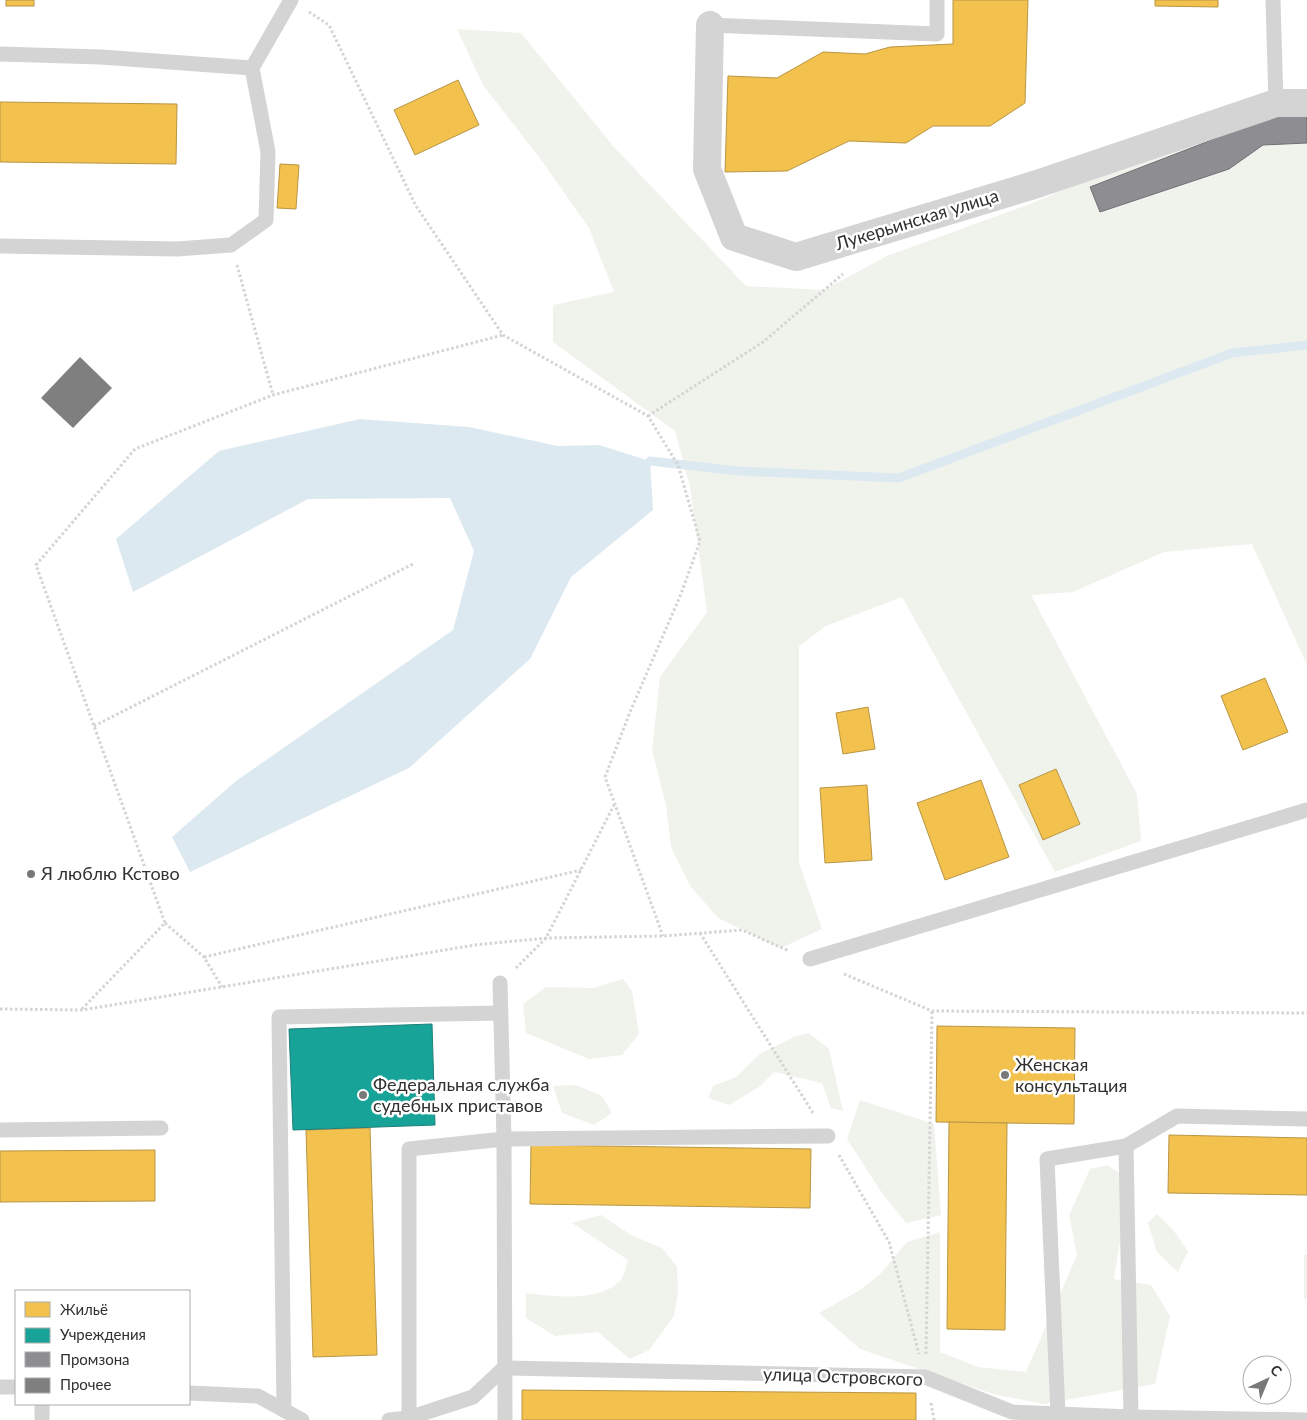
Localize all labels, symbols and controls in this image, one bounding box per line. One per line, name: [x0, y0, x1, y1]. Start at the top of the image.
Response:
street label: Лукерьинская улица: [832, 184, 1001, 255]
place label: Я люблю Кстово: [40, 862, 180, 884]
marker: Я люблю Кстово: [25, 868, 37, 880]
place label: Женская консультация: [1015, 1053, 1127, 1096]
marker: Женская консультация: [999, 1069, 1011, 1081]
place label: Федеральная служба судебных приставов: [373, 1073, 550, 1116]
marker: Федеральная служба судебных приставов: [357, 1089, 369, 1101]
legend: [15, 1290, 190, 1405]
text: Жильё: [60, 1300, 108, 1318]
text: Учреждения: [60, 1325, 146, 1343]
text: Промзона: [60, 1350, 130, 1368]
north arrow: [1242, 1355, 1292, 1405]
text: С: [1267, 1361, 1286, 1380]
street label: улица Островского: [763, 1362, 923, 1390]
text: Прочее: [60, 1375, 111, 1393]

